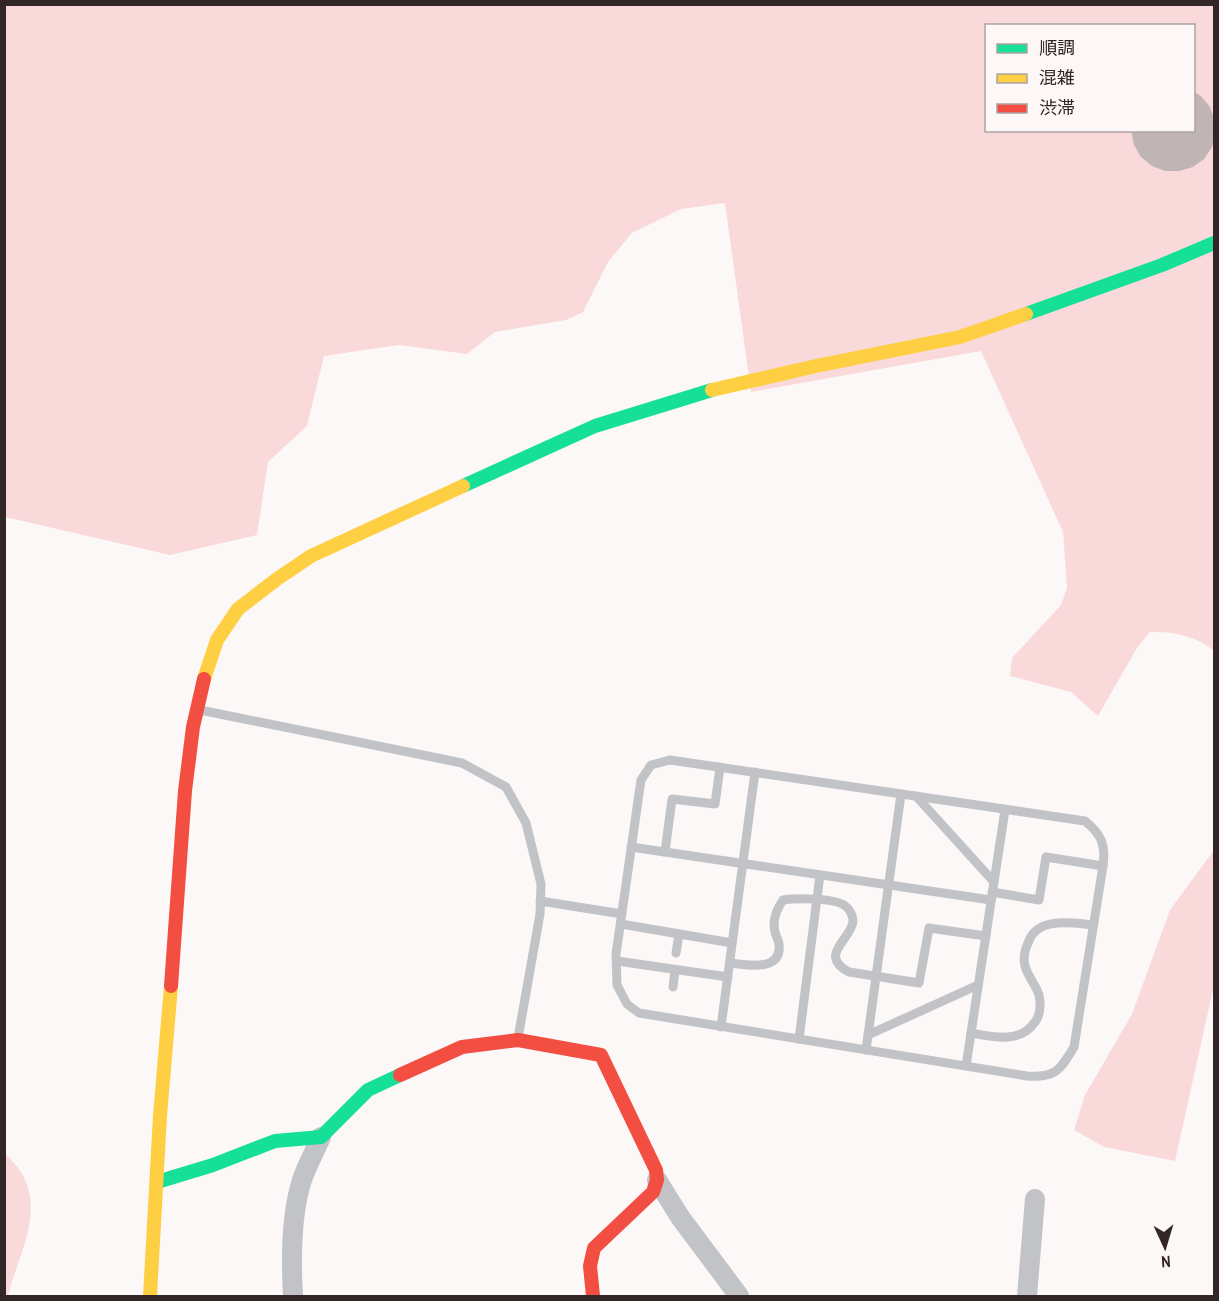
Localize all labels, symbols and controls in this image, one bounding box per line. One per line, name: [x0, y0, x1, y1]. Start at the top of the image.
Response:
legend: [985, 24, 1195, 132]
text: 順調: [1039, 35, 1075, 60]
text: 混雑: [1039, 65, 1075, 90]
text: 渋滞: [1039, 95, 1075, 120]
north arrow: [1135, 1217, 1195, 1277]
text: N: [1161, 1251, 1172, 1273]

